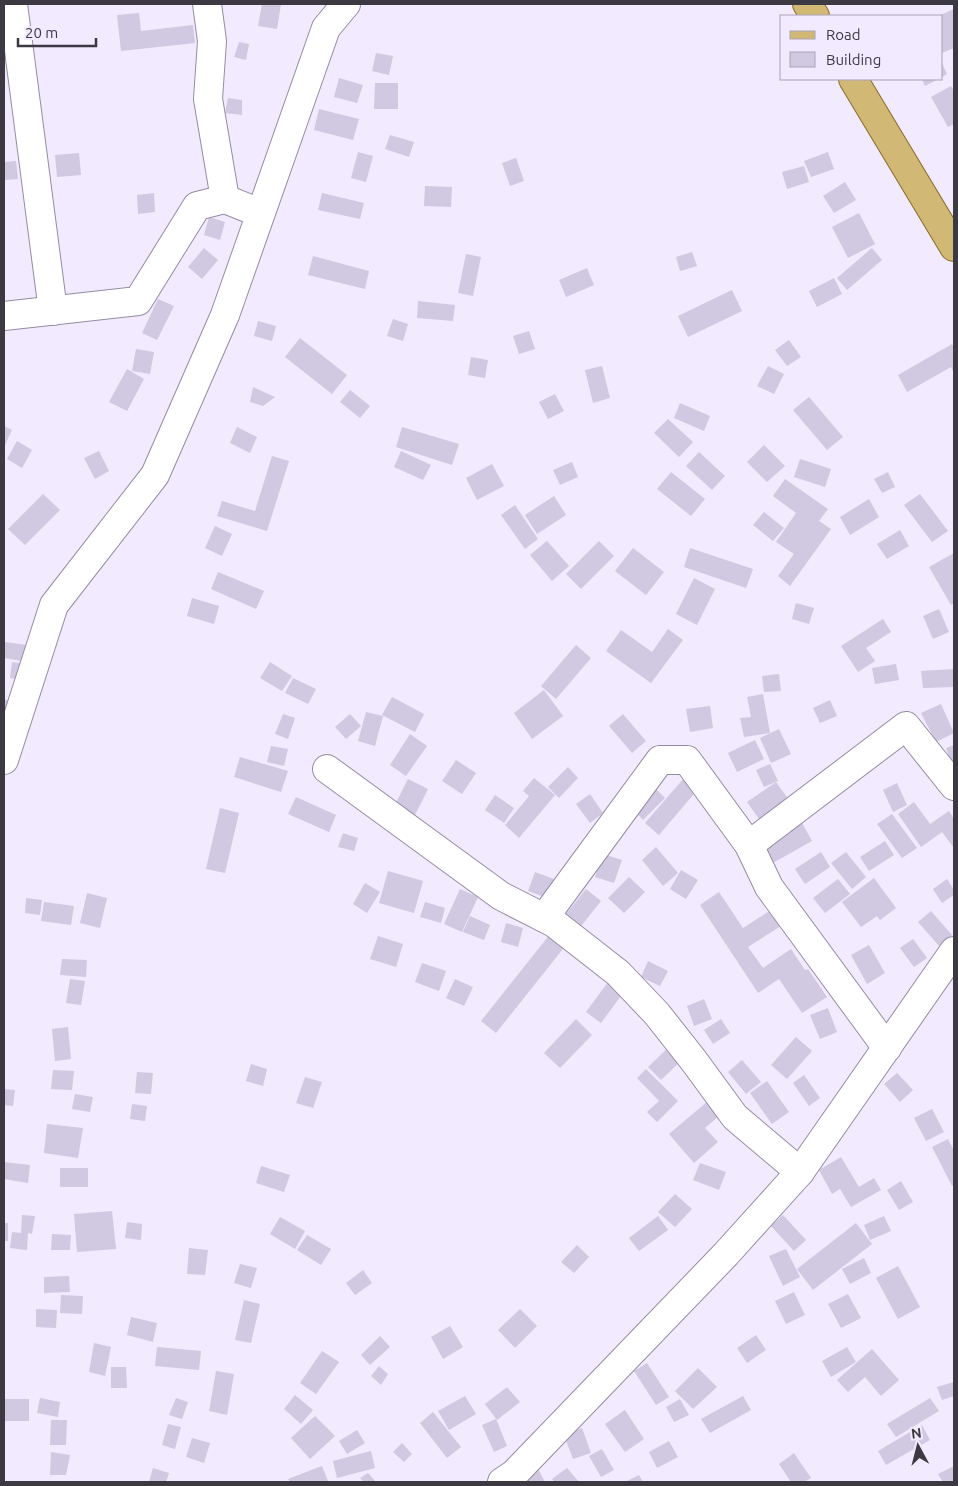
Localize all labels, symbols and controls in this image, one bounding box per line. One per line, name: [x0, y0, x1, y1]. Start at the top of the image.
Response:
scale bar: [18, 15, 95, 47]
legend: [780, 15, 943, 80]
text: 20 m: [25, 24, 58, 41]
text: Road: [826, 26, 861, 43]
text: Building: [826, 51, 881, 68]
north arrow: [893, 1421, 943, 1471]
text: N: [910, 1425, 923, 1442]

